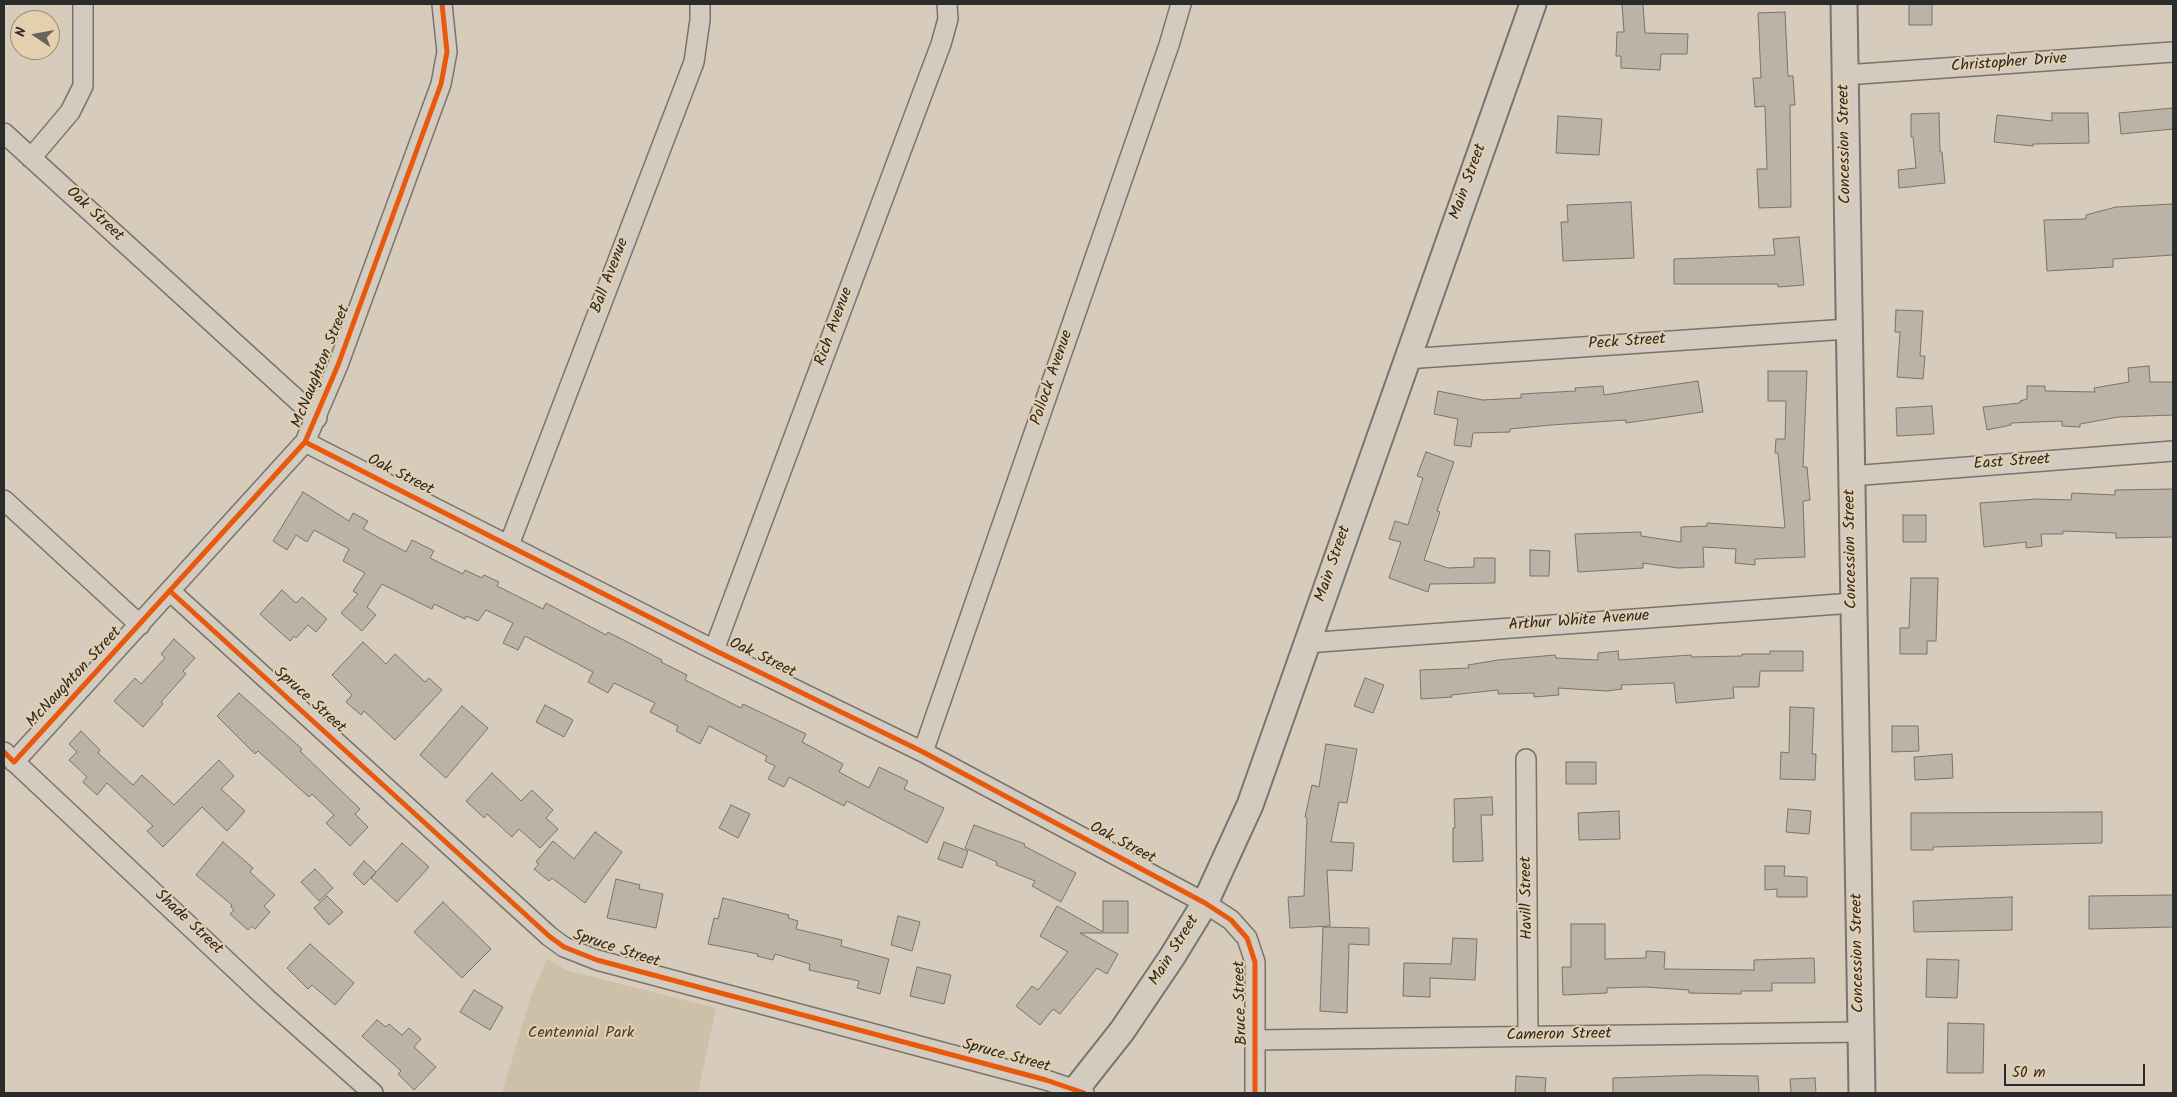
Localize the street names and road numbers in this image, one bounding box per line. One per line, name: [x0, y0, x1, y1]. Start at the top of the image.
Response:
street label: Christopher Drive: [1950, 50, 2068, 78]
street label: Concession Street: [1835, 84, 1857, 204]
street label: Main Street: [1446, 141, 1492, 223]
street label: Oak Street: [61, 183, 127, 247]
street label: Ball Avenue: [588, 236, 634, 316]
street label: Rich Avenue: [812, 285, 858, 369]
street label: McNaughton Street: [289, 303, 355, 431]
street label: Pollock Avenue: [1028, 328, 1078, 428]
street label: Peck Street: [1588, 331, 1666, 355]
street label: Oak Street: [364, 451, 436, 501]
street label: East Street: [1973, 451, 2051, 475]
street label: Concession Street: [1841, 489, 1863, 609]
street label: Main Street: [1312, 523, 1356, 605]
street label: Arthur White Avenue: [1508, 608, 1650, 636]
street label: McNaughton Street: [23, 624, 127, 732]
street label: Oak Street: [726, 635, 798, 683]
street label: Spruce Street: [269, 664, 349, 738]
street label: Oak Street: [1086, 819, 1158, 869]
street label: Havill Street: [1518, 856, 1538, 940]
street label: Shade Street: [150, 886, 226, 960]
street label: Concession Street: [1848, 893, 1870, 1013]
street label: Main Street: [1146, 912, 1204, 990]
street label: Spruce Street: [570, 927, 662, 973]
street label: Bruce Street: [1231, 960, 1253, 1046]
street label: Cameron Street: [1506, 1025, 1612, 1047]
street label: Spruce Street: [960, 1036, 1052, 1078]

